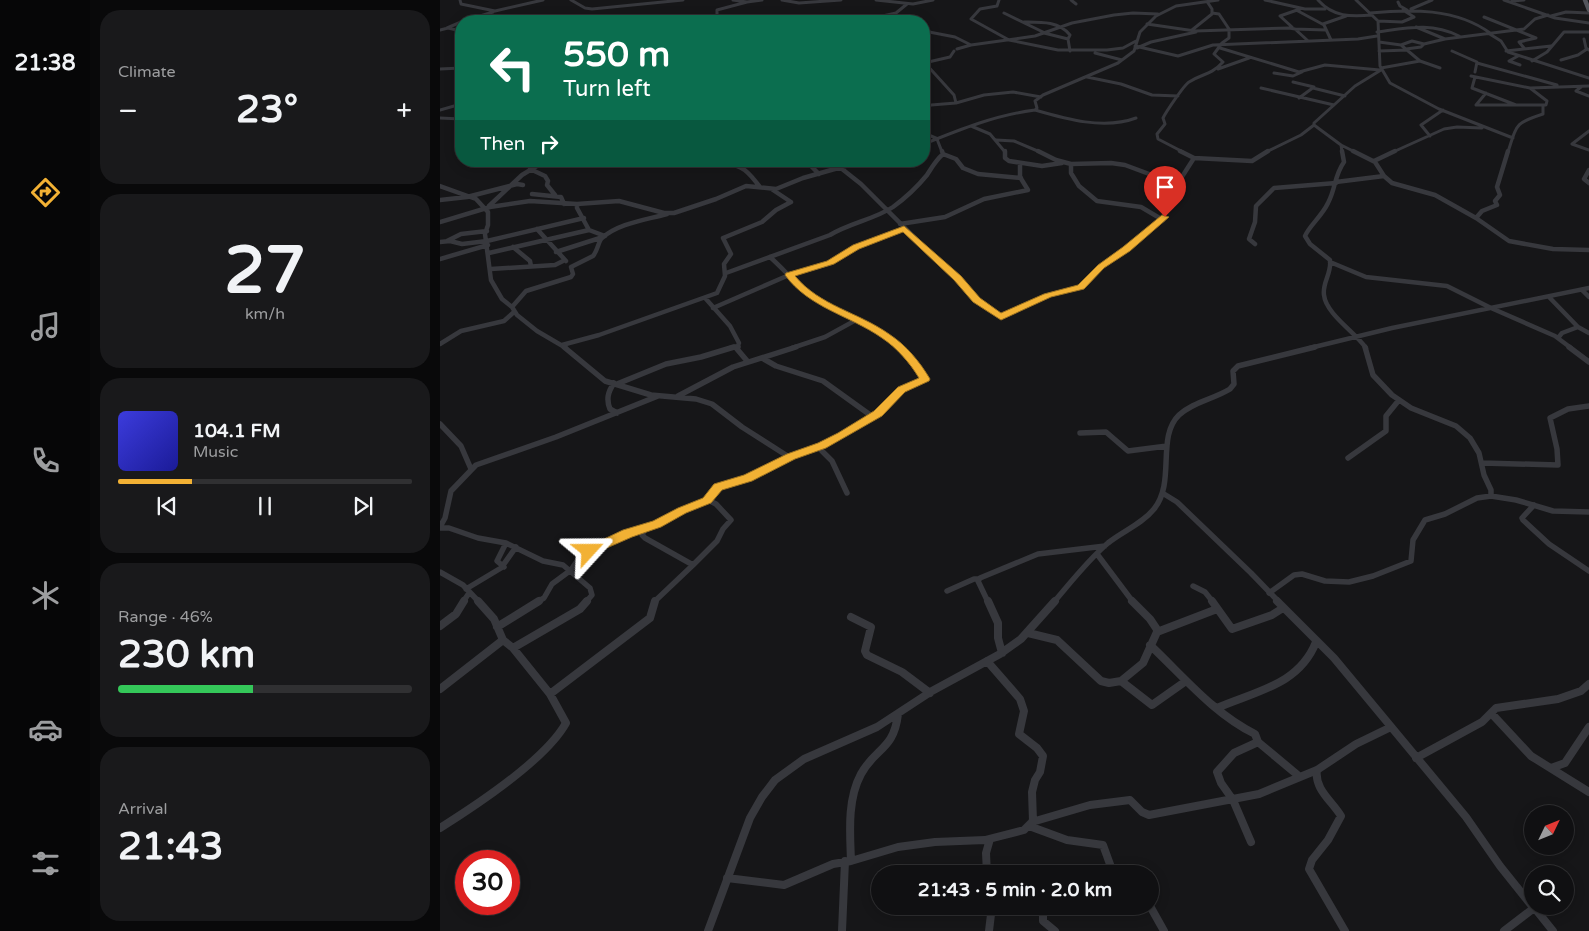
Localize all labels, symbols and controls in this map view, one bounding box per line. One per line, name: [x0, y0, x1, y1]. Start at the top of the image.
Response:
text: 550 m: [563, 34, 670, 76]
icon: left: [480, 35, 545, 100]
text: 21:38: [15, 50, 75, 76]
text: Climate: [118, 62, 176, 82]
text: Turn left: [563, 76, 651, 102]
text: 23°: [236, 87, 298, 133]
text: −: [118, 94, 138, 128]
text: +: [396, 94, 412, 128]
icon: right: [535, 130, 563, 158]
text: Then: [480, 133, 525, 155]
pin: [1144, 166, 1186, 217]
icon: arrive: [1151, 173, 1179, 201]
icon: directions: [28, 175, 63, 210]
text: 27: [224, 232, 306, 311]
text: km/h: [245, 304, 285, 324]
icon: music: [28, 309, 63, 344]
text: 104.1 FM: [193, 420, 281, 442]
text: Music: [193, 442, 238, 462]
icon: phone: [28, 443, 63, 478]
icon: previous: [153, 492, 181, 520]
icon: pause: [251, 492, 279, 520]
icon: next: [349, 492, 377, 520]
position arrow: [562, 524, 614, 576]
icon: climate: [28, 578, 63, 613]
text: Range · 46%: [118, 607, 213, 627]
text: 230 km: [118, 632, 255, 678]
icon: car: [28, 712, 63, 747]
text: Arrival: [118, 799, 167, 819]
north arrow: [1524, 805, 1574, 855]
map controls: [1524, 805, 1574, 915]
text: 21:43: [118, 824, 223, 870]
icon: filters: [28, 846, 63, 881]
speed limit sign: 30: [455, 850, 520, 915]
button: search: [1524, 865, 1574, 915]
text: 21:43 · 5 min · 2.0 km: [918, 879, 1112, 901]

